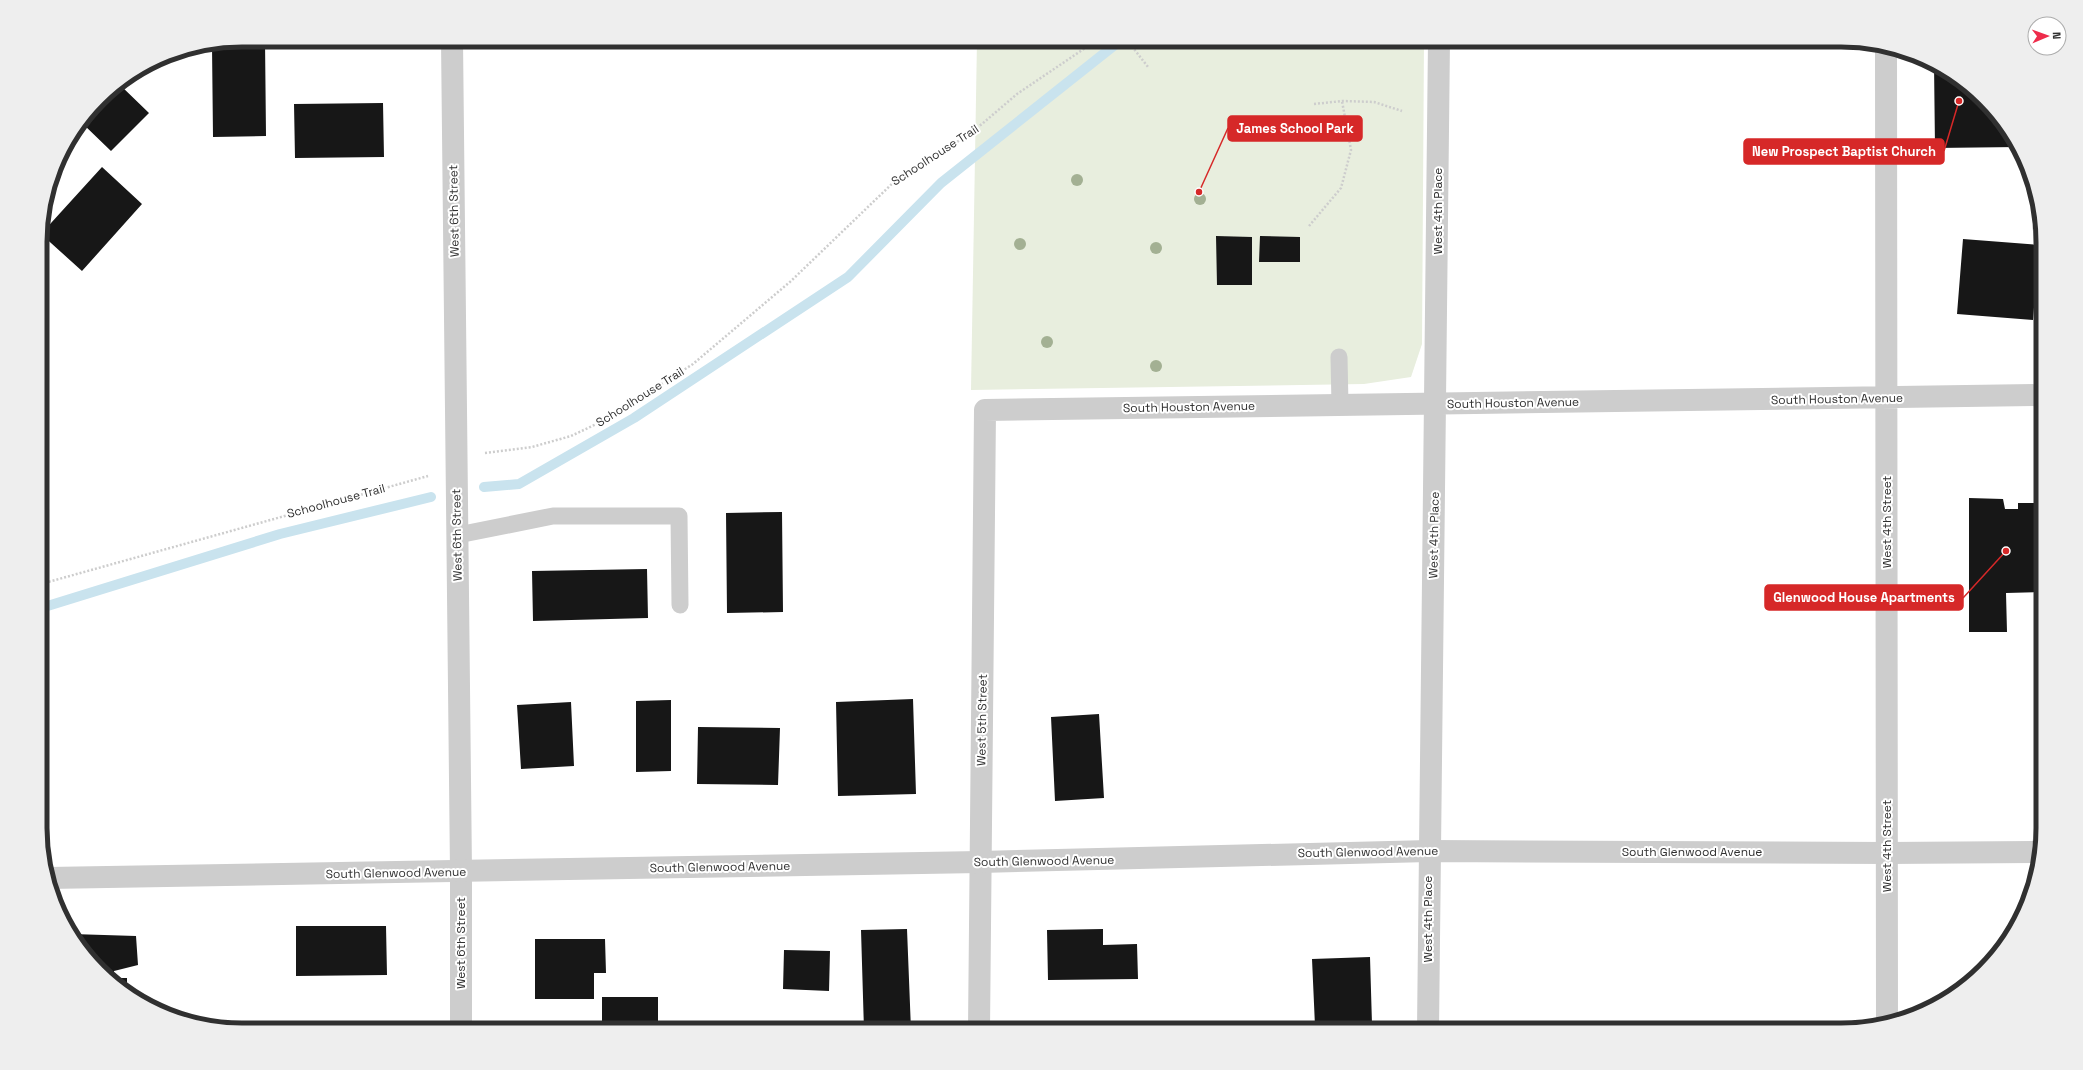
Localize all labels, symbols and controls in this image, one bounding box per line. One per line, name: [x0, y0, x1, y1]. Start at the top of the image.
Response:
north arrow: [2027, 16, 2067, 56]
text: N: [2050, 32, 2064, 40]
callout: James School Park: [1228, 116, 1362, 141]
text: James School Park: [1236, 120, 1354, 137]
street label: Schoolhouse Trail: [888, 121, 982, 189]
callout: New Prospect Baptist Church: [1744, 139, 1944, 164]
text: New Prospect Baptist Church: [1752, 143, 1936, 160]
street label: West 6th Street: [445, 165, 463, 257]
street label: West 4th Place: [1430, 168, 1446, 254]
street label: Schoolhouse Trail: [593, 363, 687, 431]
street label: South Houston Avenue: [1771, 390, 1903, 408]
street label: South Houston Avenue: [1447, 394, 1579, 412]
street label: South Houston Avenue: [1123, 398, 1255, 416]
street label: West 4th Street: [1879, 476, 1895, 568]
street label: Schoolhouse Trail: [285, 480, 387, 522]
street label: West 6th Street: [448, 489, 466, 581]
street label: West 4th Place: [1425, 491, 1443, 579]
callout: Glenwood House Apartments: [1765, 585, 1963, 610]
text: Glenwood House Apartments: [1773, 589, 1955, 606]
street label: West 5th Street: [973, 674, 991, 766]
street label: West 4th Street: [1879, 800, 1895, 892]
street label: South Glenwood Avenue: [1298, 843, 1438, 861]
street label: South Glenwood Avenue: [1622, 844, 1762, 860]
street label: South Glenwood Avenue: [974, 852, 1114, 870]
street label: South Glenwood Avenue: [650, 858, 790, 876]
street label: South Glenwood Avenue: [326, 864, 466, 882]
street label: West 4th Place: [1420, 876, 1436, 962]
street label: West 6th Street: [453, 897, 469, 989]

